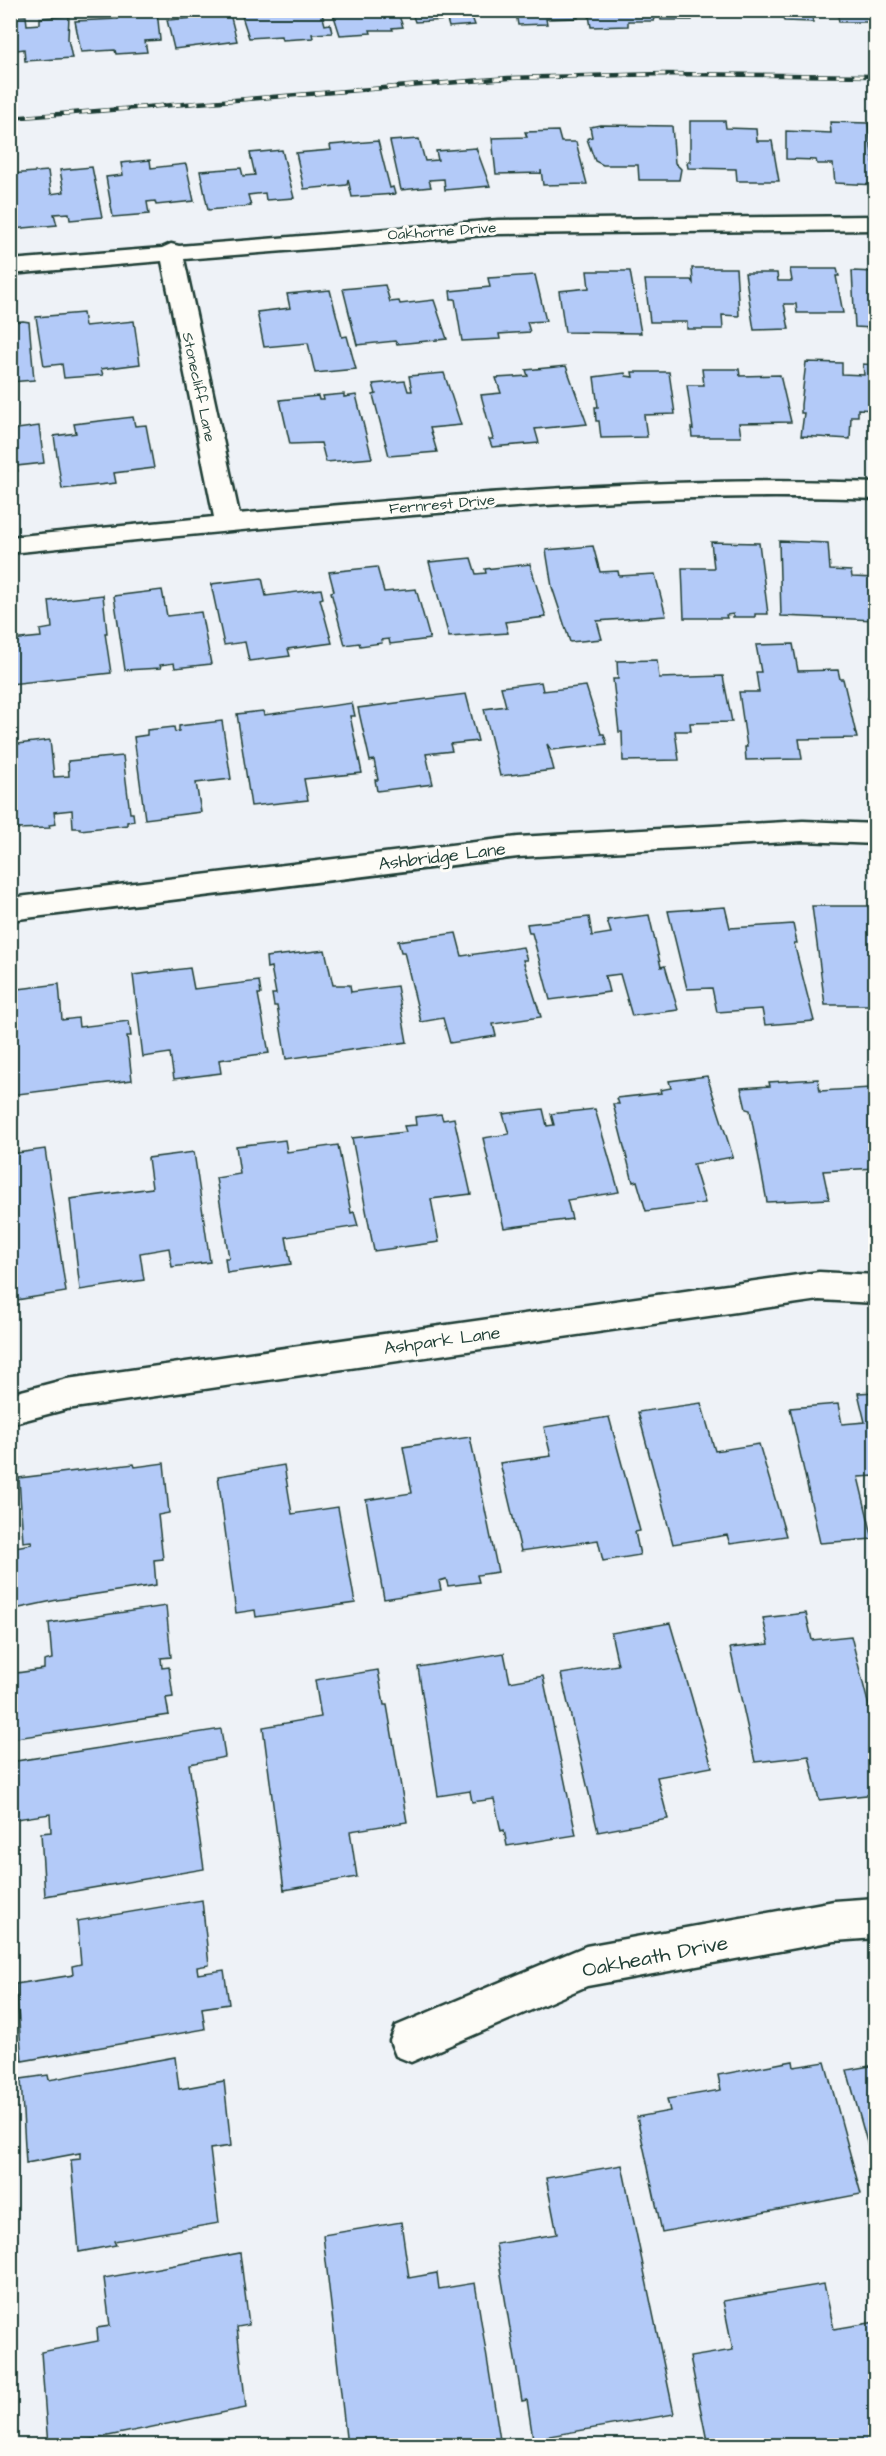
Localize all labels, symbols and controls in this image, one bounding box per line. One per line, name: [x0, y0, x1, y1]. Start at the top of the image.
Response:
street label: Oakhorne Drive: [387, 217, 497, 246]
street label: Stonecliff Lane: [177, 330, 220, 444]
street label: Fernrest Drive: [388, 489, 496, 520]
street label: Ashbridge Lane: [377, 836, 508, 878]
street label: Ashpark Lane: [382, 1320, 502, 1361]
street label: Oakheath Drive: [580, 1928, 731, 1985]

